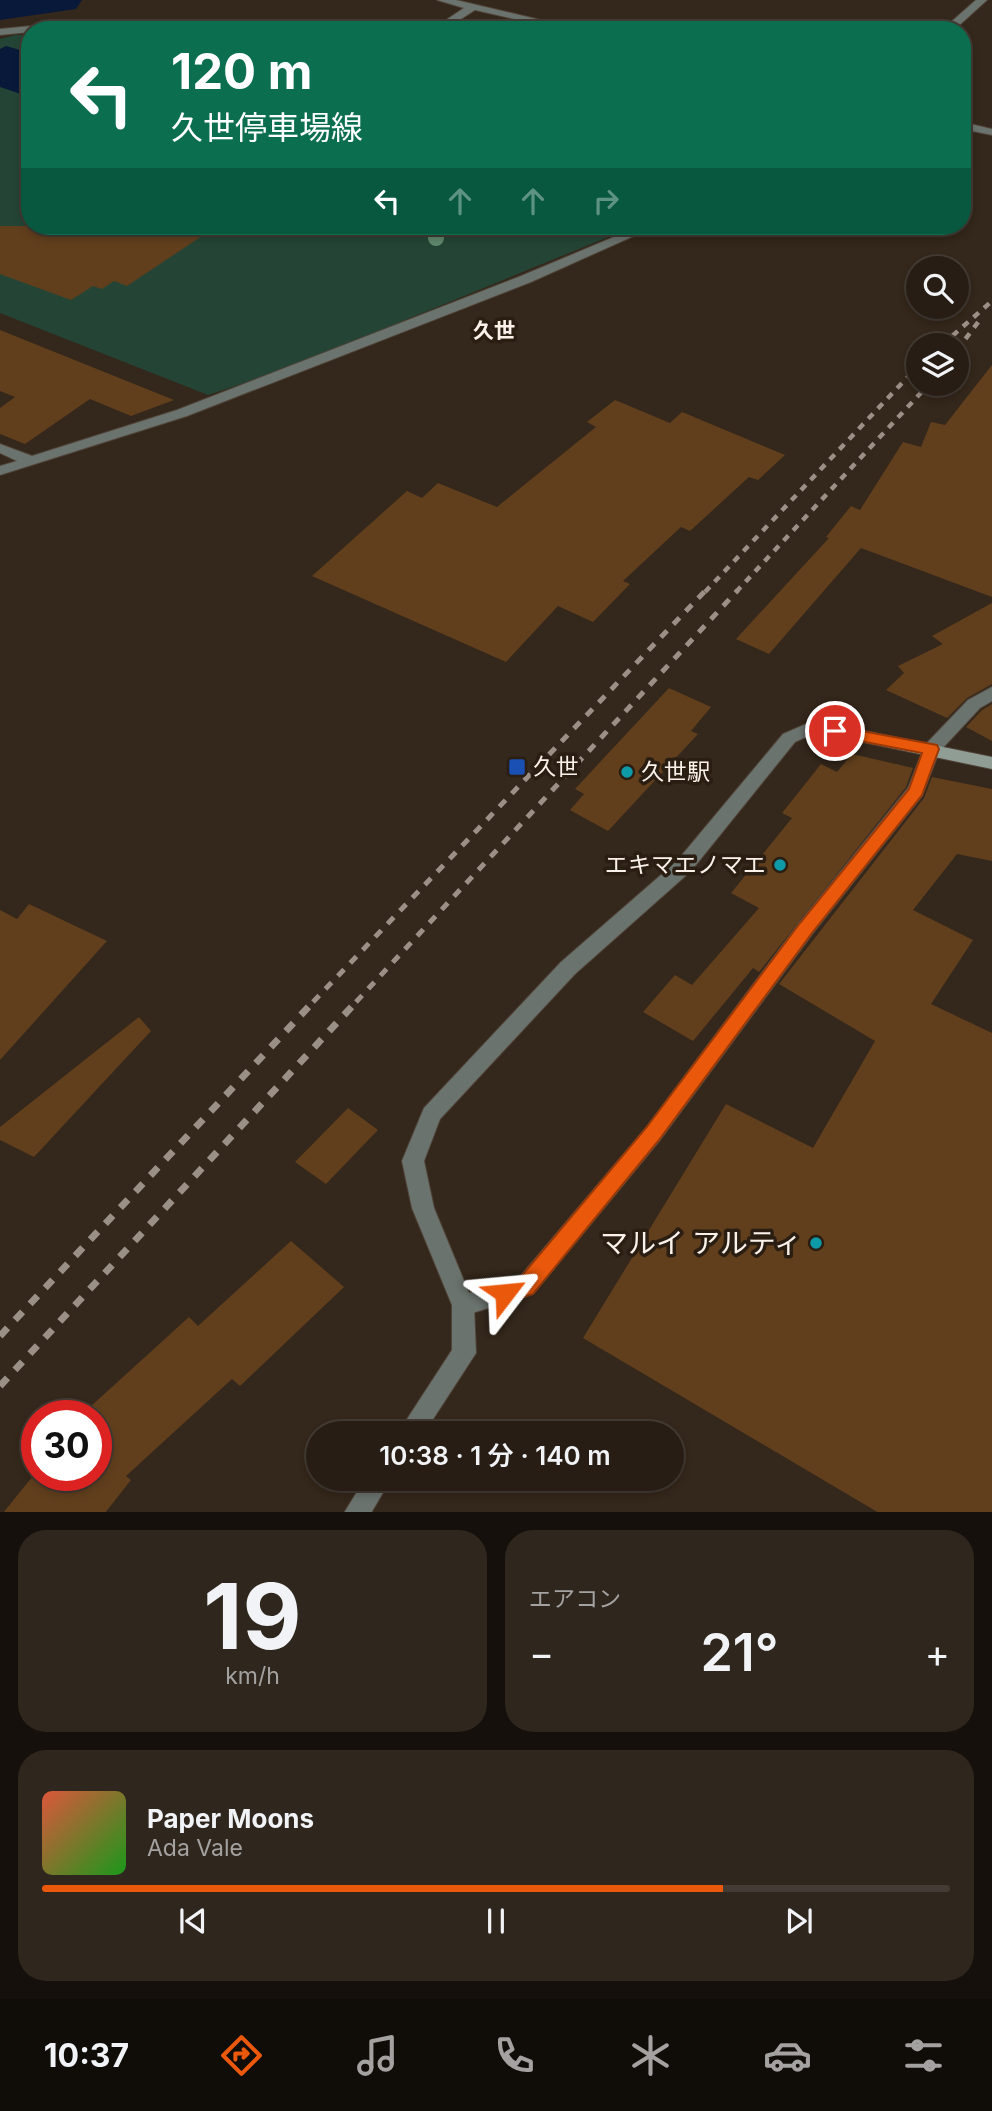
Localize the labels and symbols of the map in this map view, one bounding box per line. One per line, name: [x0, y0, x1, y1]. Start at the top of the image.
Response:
district label: 久世: [473, 318, 515, 343]
pin: [805, 701, 865, 761]
place label: 久世: [533, 753, 579, 781]
marker: 久世: [507, 757, 527, 777]
place label: 久世駅: [641, 758, 710, 786]
marker: 久世駅: [619, 764, 635, 780]
place label: エキマエノマエ: [605, 851, 766, 879]
marker: エキマエノマエ: [772, 857, 788, 873]
place label: マルイ アルティ: [600, 1226, 802, 1260]
marker: マルイ アルティ: [808, 1235, 824, 1251]
position arrow: [468, 1256, 542, 1330]
speed limit sign: 30: [21, 1400, 112, 1491]

